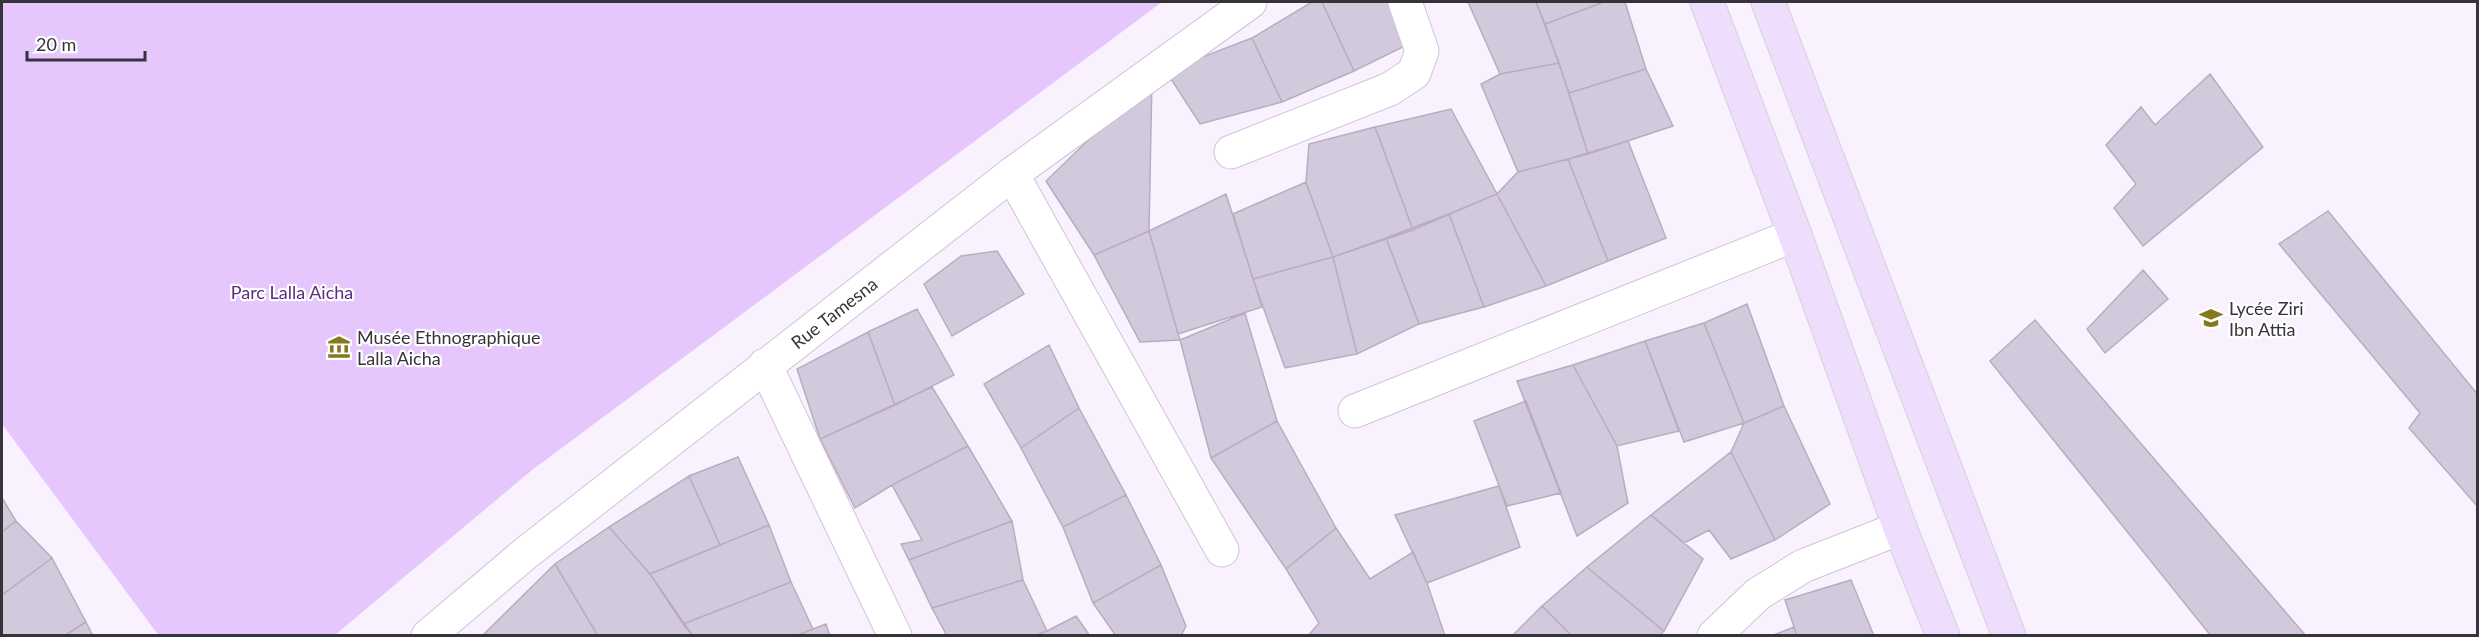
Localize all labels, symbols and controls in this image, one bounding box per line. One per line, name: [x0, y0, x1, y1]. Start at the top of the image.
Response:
scale bar: [27, 24, 146, 62]
text: 20 m: [36, 33, 76, 55]
street label: Rue Tamesna: [787, 272, 881, 353]
park label: Parc Lalla Aicha: [231, 281, 353, 303]
place label: Lycée Ziri Ibn Attia: [2229, 297, 2304, 340]
school or university icon: Lycée Ziri Ibn Attia: [2198, 305, 2224, 331]
place label: Musée Ethnographique Lalla Aicha: [357, 326, 540, 369]
museum icon: Musée Ethnographique Lalla Aicha: [326, 334, 352, 360]

